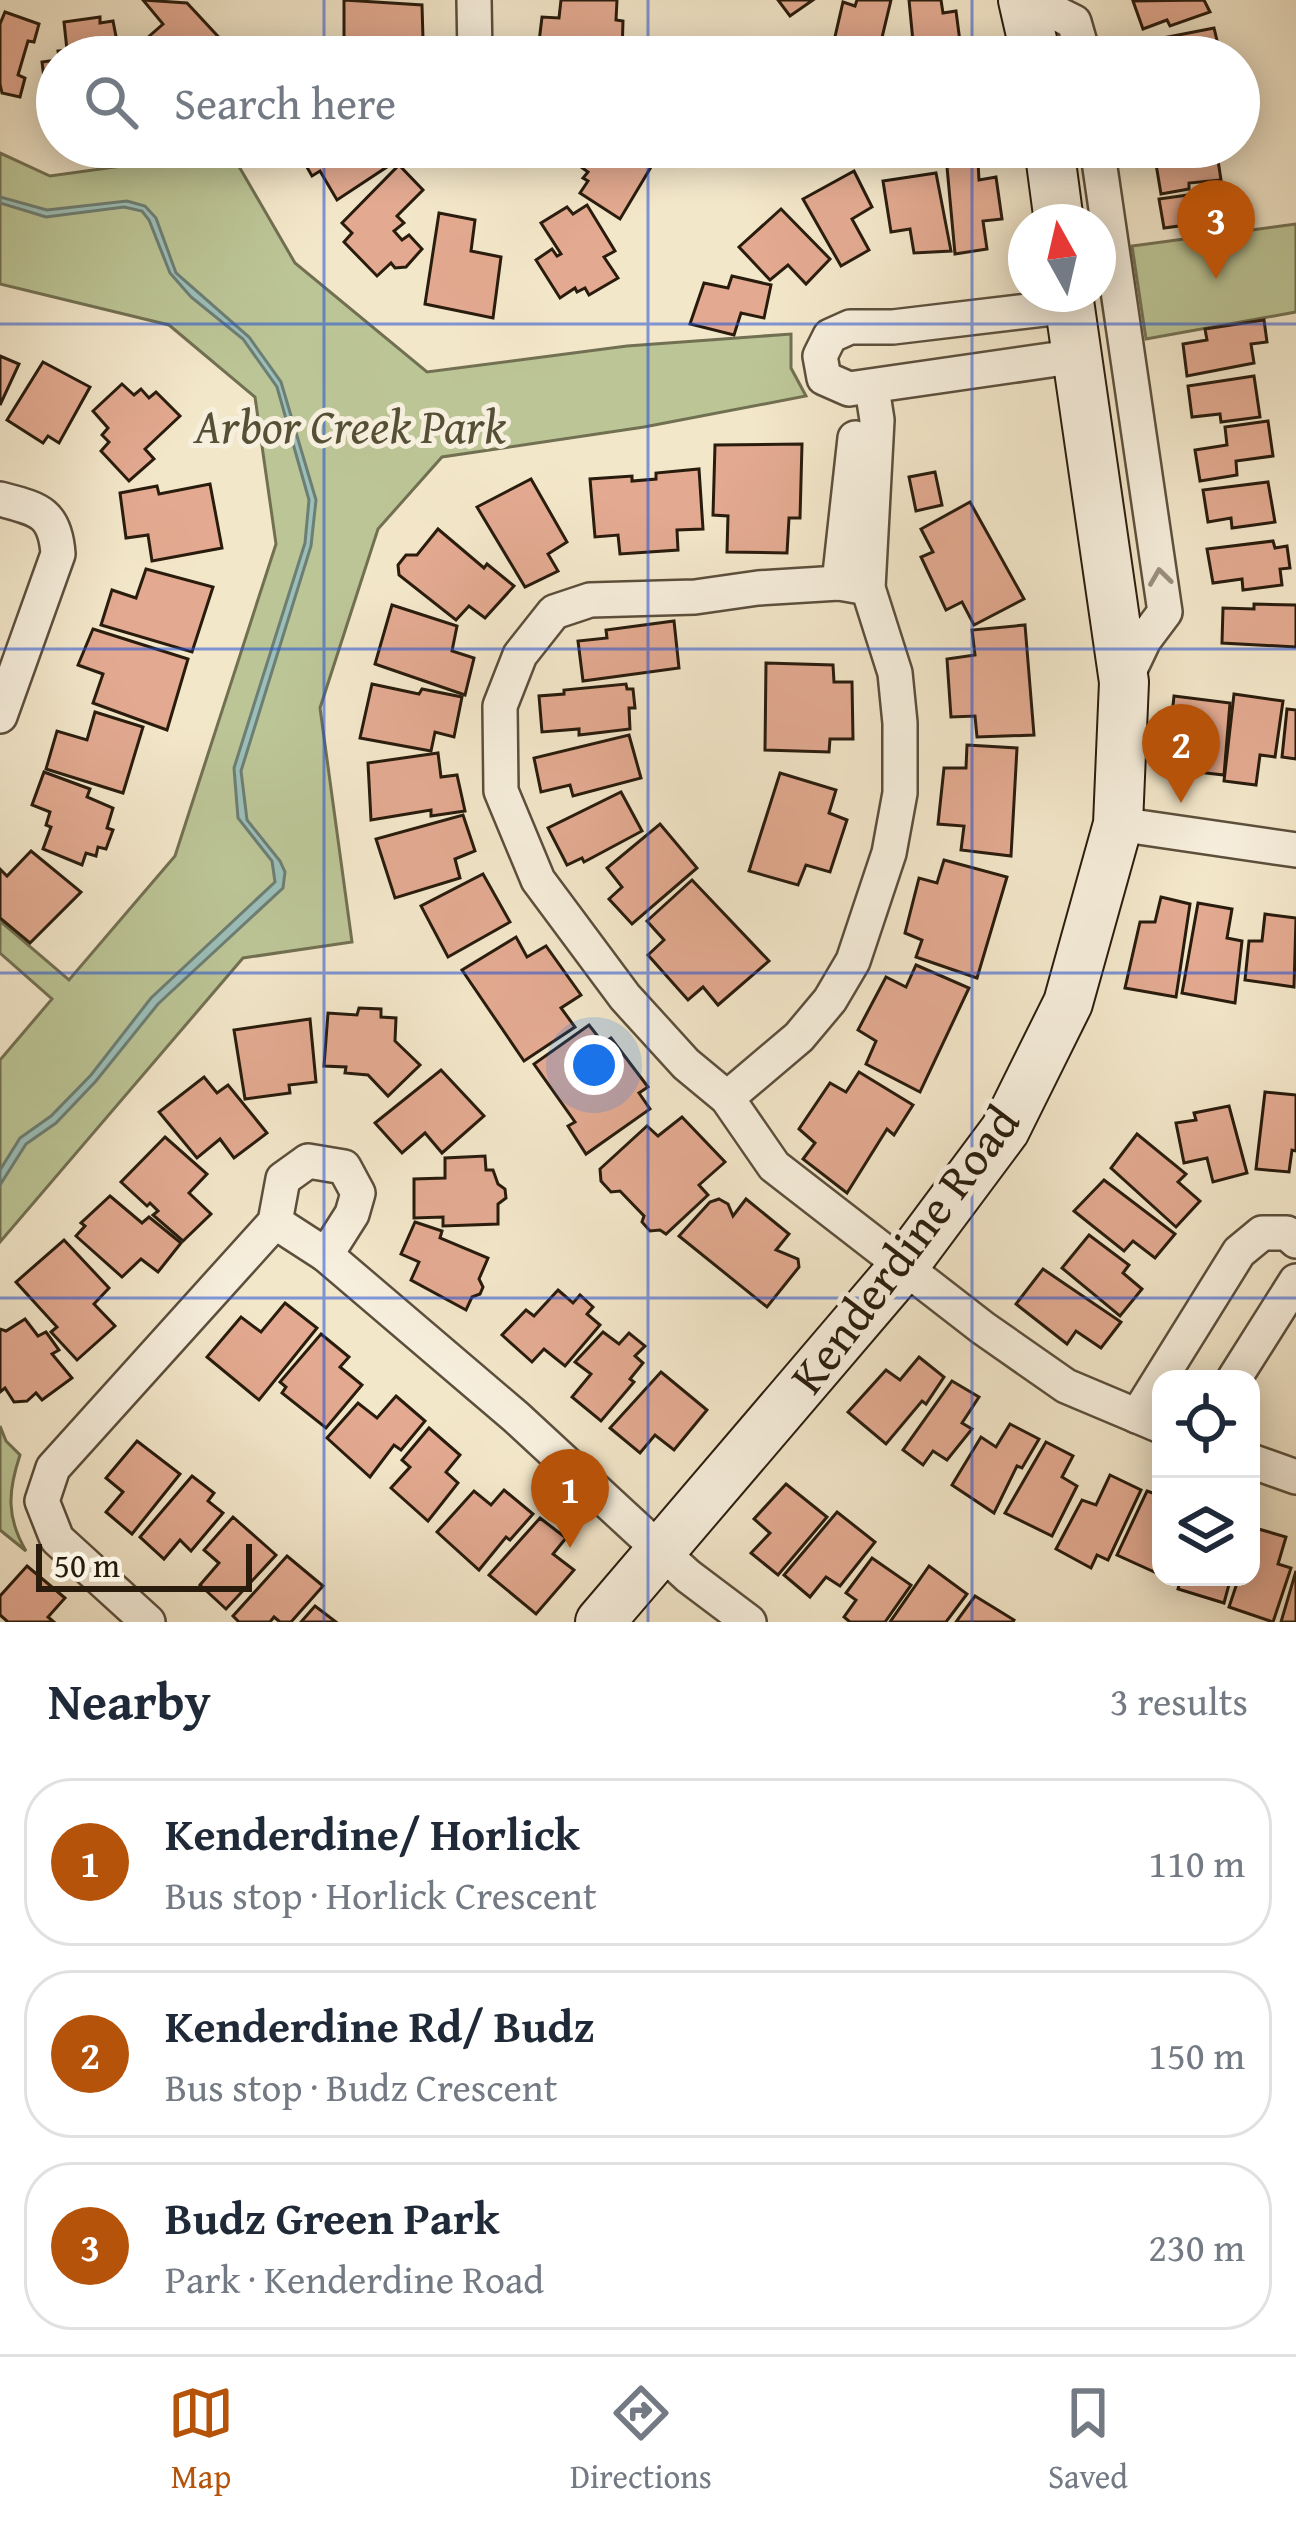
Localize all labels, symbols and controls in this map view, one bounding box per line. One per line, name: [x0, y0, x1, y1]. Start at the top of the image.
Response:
search box: [36, 36, 1260, 168]
icon: search: [78, 69, 144, 135]
text: Search here: [174, 70, 396, 135]
pin: 3: [1177, 180, 1255, 279]
north arrow: [1008, 204, 1116, 312]
park label: Arbor Creek Park: [193, 390, 507, 461]
one-way arrow: [1148, 567, 1174, 586]
pin: 2: [1142, 704, 1220, 803]
your location: [564, 1035, 624, 1095]
street label: Kenderdine Road: [771, 1089, 1036, 1408]
map controls: [1152, 1370, 1260, 1586]
button: locate: [1152, 1370, 1260, 1478]
pin: 1: [531, 1449, 609, 1548]
button: layers: [1152, 1478, 1260, 1586]
scale bar: [36, 1538, 252, 1591]
text: 50 m: [54, 1541, 120, 1589]
text: Nearby: [48, 1663, 211, 1738]
text: 3 results: [1110, 1672, 1248, 1729]
text: Kenderdine/ Horlick: [165, 1801, 580, 1866]
text: 1: [80, 1834, 100, 1891]
text: 110 m: [1148, 1834, 1245, 1891]
text: Bus stop · Horlick Crescent: [165, 1866, 597, 1923]
text: Kenderdine Rd/ Budz: [165, 1993, 595, 2058]
text: 2: [80, 2026, 100, 2083]
text: 150 m: [1148, 2026, 1245, 2083]
text: Bus stop · Budz Crescent: [165, 2058, 558, 2115]
text: Budz Green Park: [165, 2185, 499, 2250]
text: 3: [80, 2218, 100, 2275]
text: 230 m: [1148, 2218, 1245, 2275]
text: Park · Kenderdine Road: [165, 2250, 544, 2307]
tab: Map: [168, 2380, 234, 2500]
tab: Directions: [570, 2380, 712, 2500]
tab: Saved: [1048, 2380, 1128, 2500]

